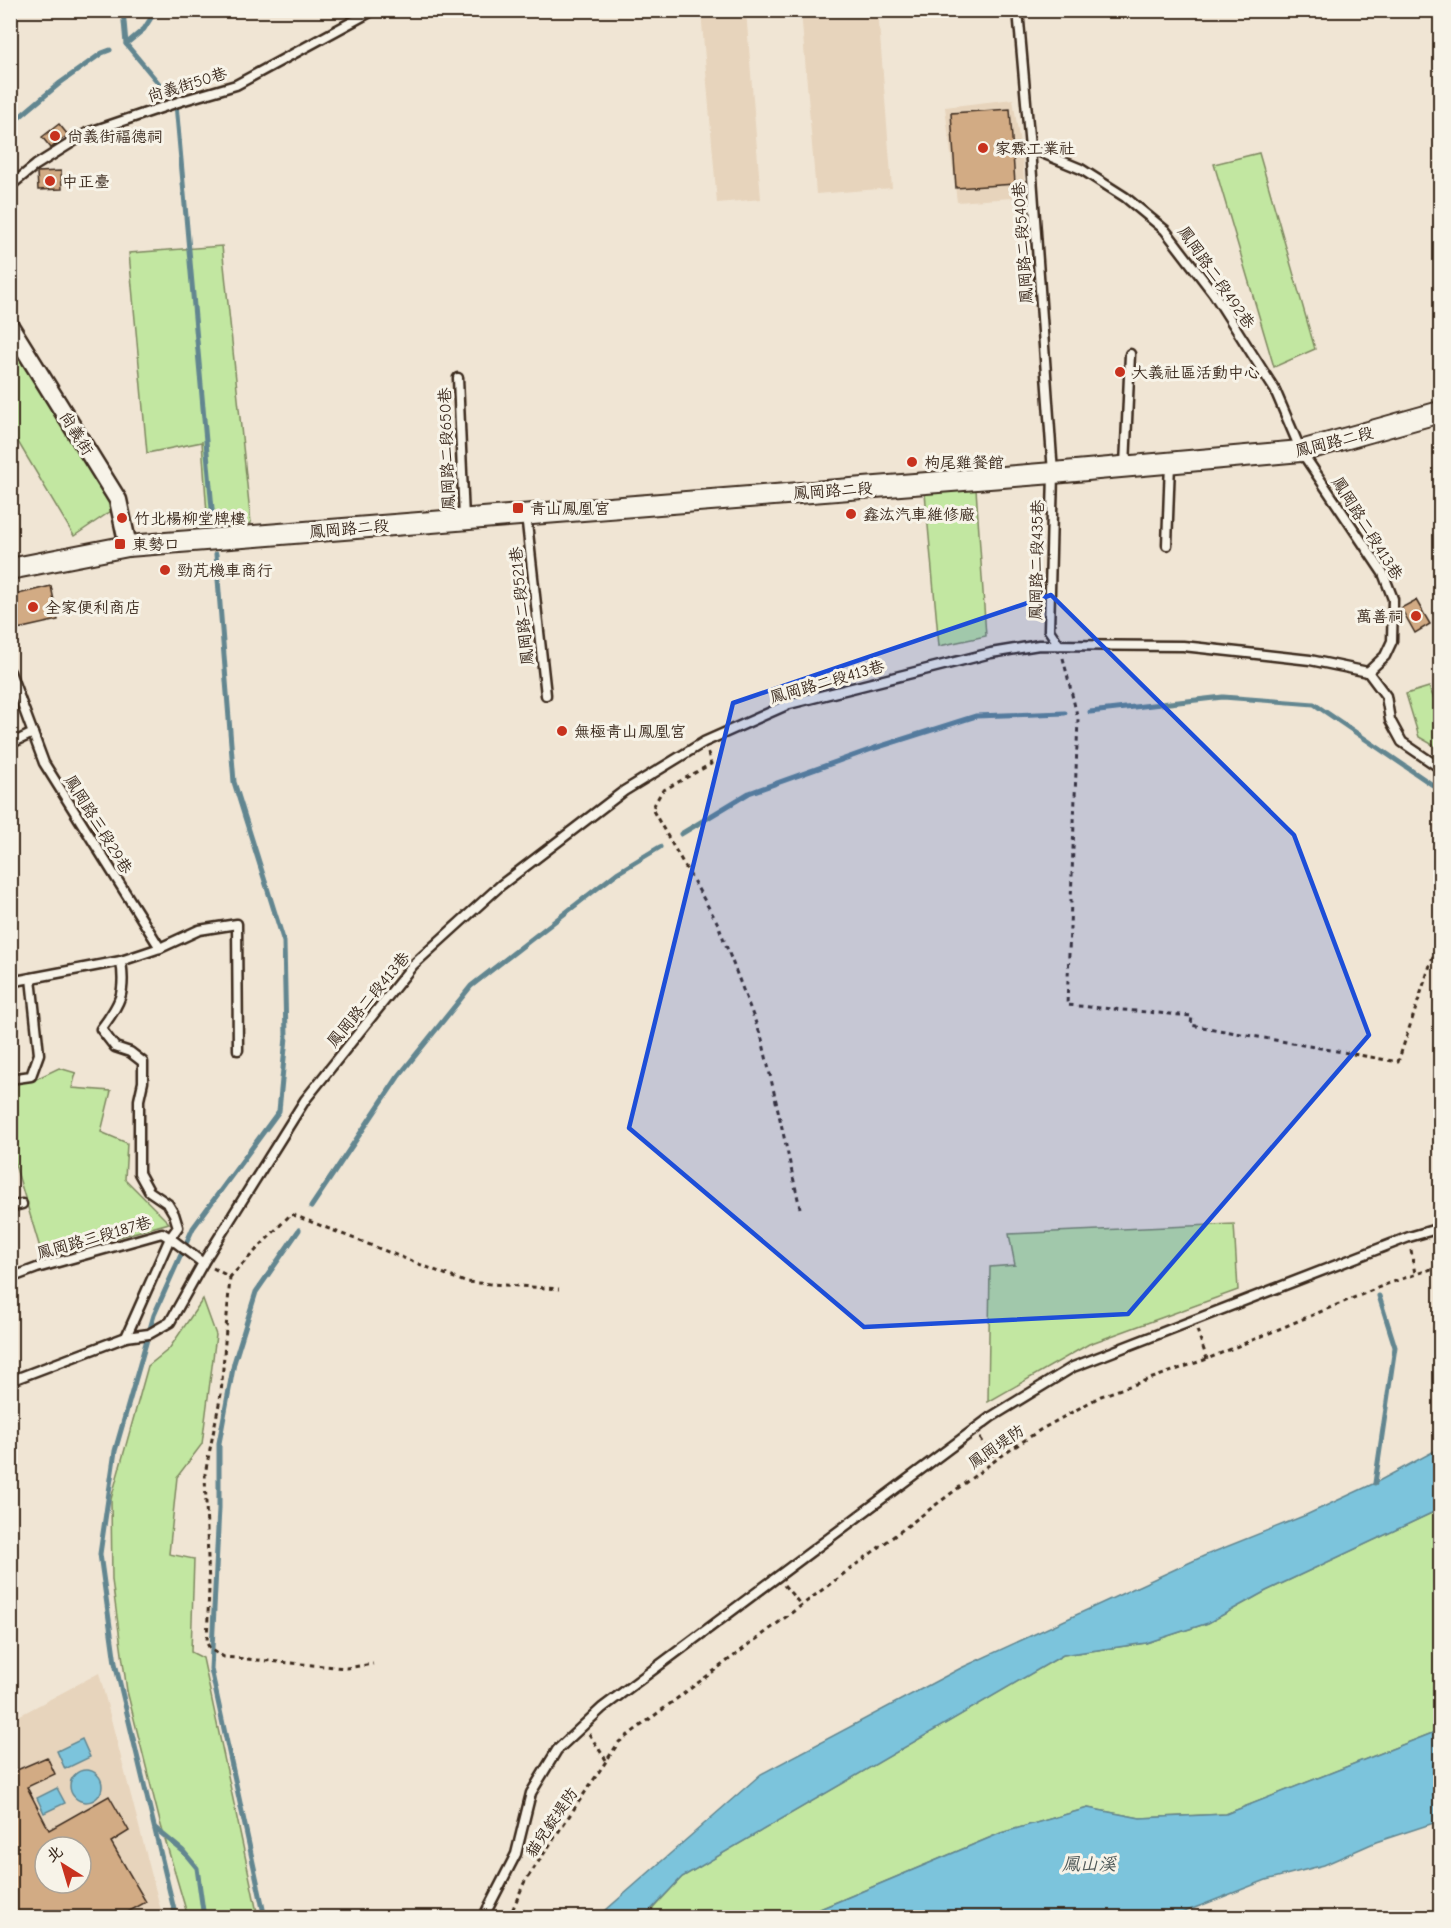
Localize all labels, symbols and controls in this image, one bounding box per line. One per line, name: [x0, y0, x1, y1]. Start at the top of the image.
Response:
street label: 尚義街50巷: [145, 64, 229, 106]
place label: 尚義街福德祠: [67, 128, 163, 146]
marker: 尚義街福德祠: [48, 129, 62, 143]
place label: 家霖工業社: [995, 140, 1075, 158]
marker: 家霖工業社: [976, 141, 990, 155]
place label: 中正臺: [62, 173, 110, 191]
marker: 中正臺: [43, 174, 57, 188]
street label: 鳳岡路二段540巷: [1010, 181, 1036, 304]
street label: 鳳岡路二段492巷: [1174, 223, 1258, 332]
place label: 大義社區活動中心: [1132, 364, 1260, 382]
marker: 大義社區活動中心: [1113, 365, 1127, 379]
street label: 鳳岡路二段650巷: [436, 387, 458, 511]
street label: 尚義街: [56, 408, 97, 459]
street label: 鳳岡路二段: [1293, 424, 1375, 460]
place label: 枸尾雞餐館: [924, 454, 1004, 472]
marker: 枸尾雞餐館: [905, 455, 919, 469]
street label: 鳳岡路二段413巷: [1328, 474, 1406, 583]
street label: 鳳岡路二段: [793, 479, 874, 503]
place label: 青山鳳凰宮: [530, 500, 610, 518]
street label: 鳳岡路二段435巷: [1027, 500, 1047, 620]
marker: 青山鳳凰宮: [511, 501, 525, 515]
place label: 鑫汯汽車維修廠: [863, 506, 975, 524]
marker: 鑫汯汽車維修廠: [844, 507, 858, 521]
place label: 竹北楊柳堂牌樓: [134, 510, 246, 528]
marker: 竹北楊柳堂牌樓: [115, 511, 129, 525]
street label: 鳳岡路二段: [308, 517, 390, 541]
place label: 東勢口: [132, 536, 180, 554]
marker: 東勢口: [113, 537, 127, 551]
street label: 鳳岡路二段521巷: [507, 546, 537, 666]
place label: 勁芃機車商行: [177, 562, 273, 580]
marker: 勁芃機車商行: [158, 563, 172, 577]
place label: 全家便利商店: [45, 599, 141, 617]
marker: 全家便利商店: [26, 600, 40, 614]
place label: 萬善祠: [1356, 608, 1404, 626]
marker: 萬善祠: [1409, 609, 1423, 623]
street label: 鳳岡路二段413巷: [768, 657, 887, 707]
place label: 無極青山鳳凰宮: [574, 723, 686, 741]
marker: 無極青山鳳凰宮: [555, 724, 569, 738]
street label: 鳳岡路三段29巷: [61, 772, 136, 877]
street label: 鳳岡路二段413巷: [324, 949, 414, 1051]
street label: 鳳岡路三段187巷: [35, 1213, 154, 1263]
street label: 鳳岡堤防: [965, 1421, 1028, 1473]
street label: 貓兒錠堤防: [522, 1784, 582, 1861]
north arrow: [33, 1835, 93, 1895]
text: 北: [43, 1842, 66, 1866]
water label: 鳳山溪: [1061, 1854, 1117, 1875]

